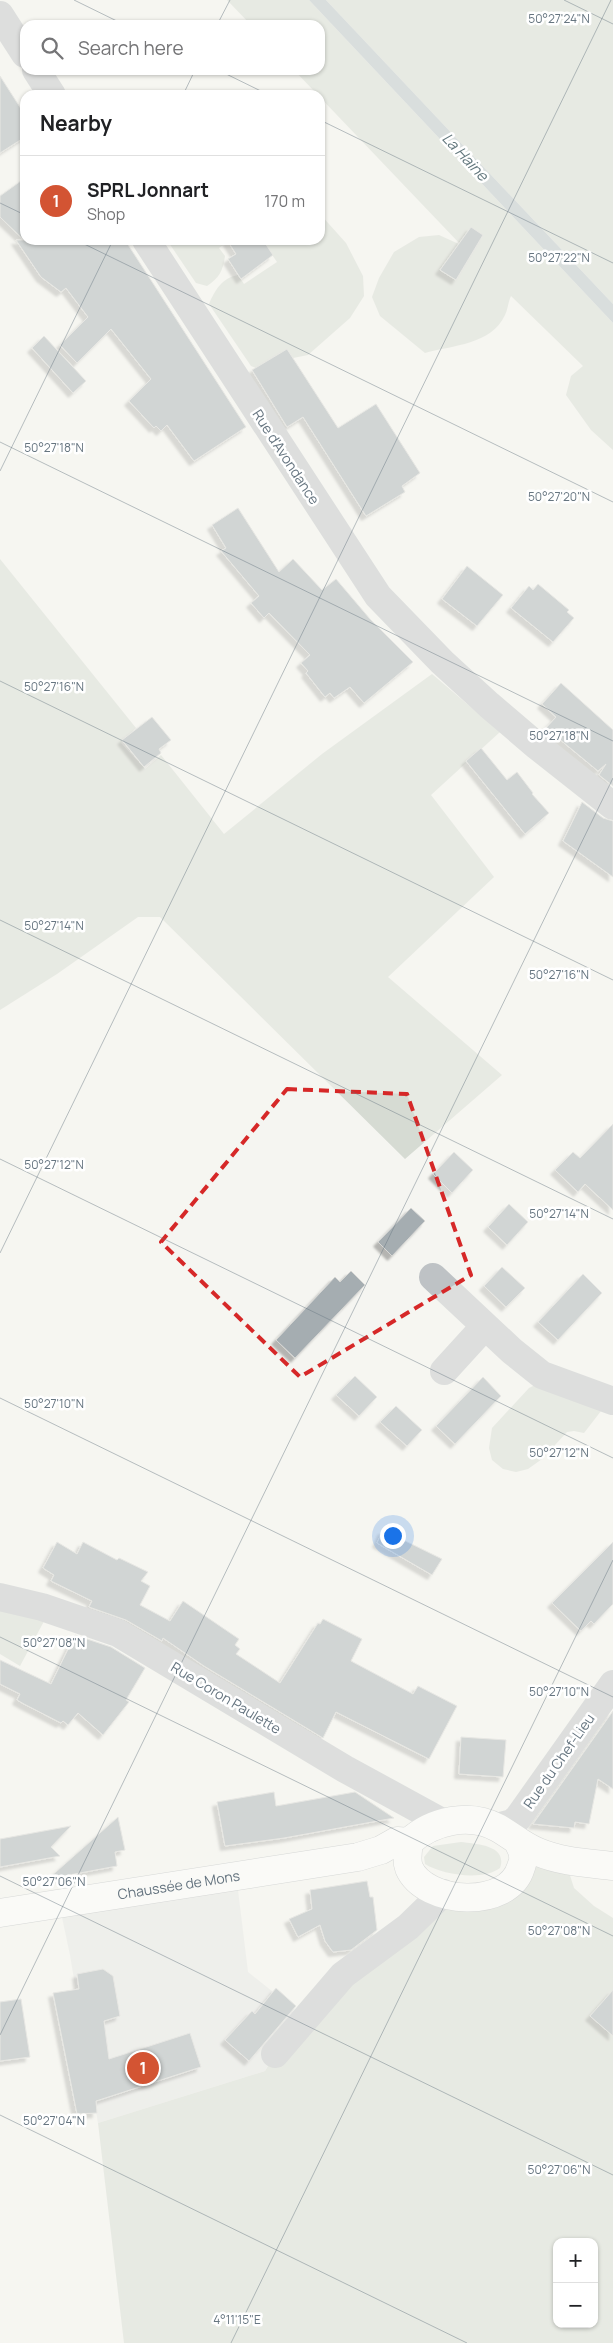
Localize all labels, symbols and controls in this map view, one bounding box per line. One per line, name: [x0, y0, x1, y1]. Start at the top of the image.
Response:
text: 50°27'24"N: [528, 10, 590, 27]
search box: [20, 20, 325, 75]
icon: search: [38, 34, 66, 62]
text: Search here: [78, 35, 184, 61]
text: Nearby: [40, 109, 112, 137]
water label: La Haine: [438, 128, 494, 186]
text: SPRL Jonnart: [87, 177, 209, 203]
text: 1: [52, 190, 60, 212]
text: 170 m: [264, 190, 305, 212]
text: Shop: [87, 203, 125, 225]
text: 50°27'22"N: [528, 249, 590, 266]
street label: Rue d'Avondance: [249, 406, 324, 508]
text: 50°27'18"N: [24, 439, 84, 456]
text: 50°27'20"N: [528, 488, 590, 505]
text: 50°27'16"N: [24, 678, 84, 695]
text: 50°27'18"N: [529, 727, 589, 744]
text: 50°27'14"N: [24, 917, 84, 934]
text: 50°27'16"N: [529, 966, 589, 983]
text: 50°27'12"N: [24, 1156, 84, 1173]
text: 50°27'14"N: [529, 1205, 589, 1222]
text: 50°27'10"N: [24, 1395, 84, 1412]
text: 50°27'12"N: [529, 1444, 589, 1461]
your location: [380, 1523, 406, 1549]
text: 50°27'08"N: [23, 1634, 85, 1651]
street label: Rue Coron Paulette: [168, 1657, 285, 1738]
text: 50°27'10"N: [529, 1683, 589, 1700]
street label: Rue du Chef-Lieu: [519, 1709, 598, 1812]
street label: Chaussée de Mons: [116, 1866, 241, 1903]
text: 50°27'06"N: [23, 1873, 85, 1890]
text: 50°27'08"N: [528, 1922, 590, 1939]
pin: 1: [127, 2049, 159, 2087]
text: 50°27'04"N: [23, 2112, 85, 2129]
text: 50°27'06"N: [528, 2161, 590, 2178]
map controls: [553, 2238, 598, 2328]
button: +: [553, 2238, 598, 2283]
button: −: [553, 2283, 598, 2328]
text: 4°11'15"E: [213, 2311, 261, 2328]

